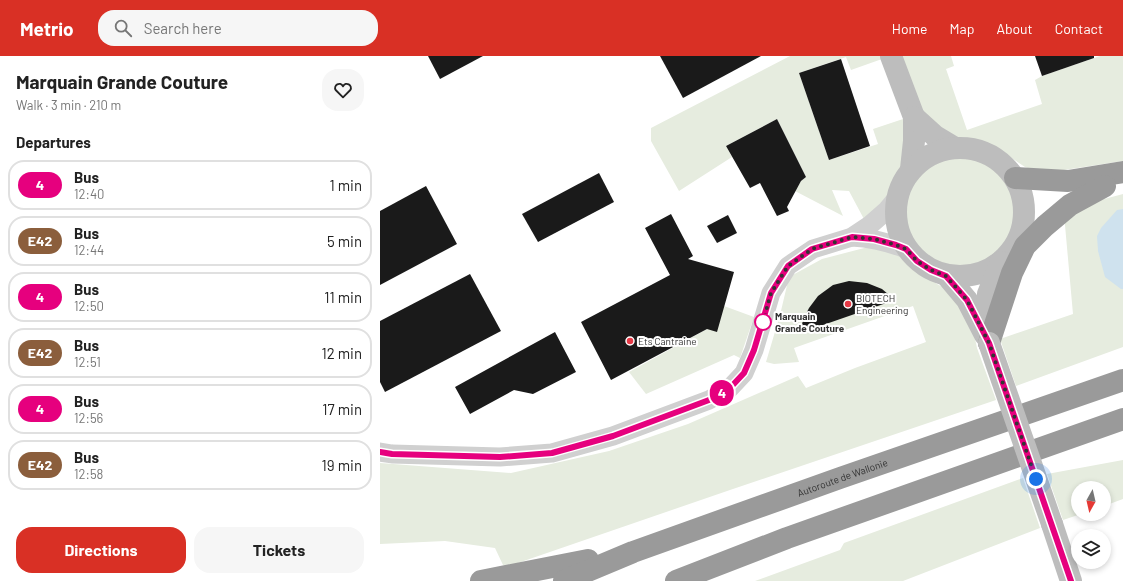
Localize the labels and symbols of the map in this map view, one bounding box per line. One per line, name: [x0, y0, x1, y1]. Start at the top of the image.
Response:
place label: BIOTECH Engineering: [856, 292, 908, 316]
marker: BIOTECH Engineering: [843, 299, 853, 309]
place label: Marquain Grande Couture: [775, 310, 845, 334]
marker: Marquain Grande Couture: [754, 313, 772, 331]
place label: Ets Cantraine: [638, 335, 697, 347]
marker: Ets Cantraine: [625, 336, 635, 346]
line badge: 4: [709, 380, 735, 406]
street label: Autoroute de Wallonie: [795, 456, 889, 499]
your location: [1026, 469, 1046, 489]
north arrow: [1071, 481, 1111, 521]

